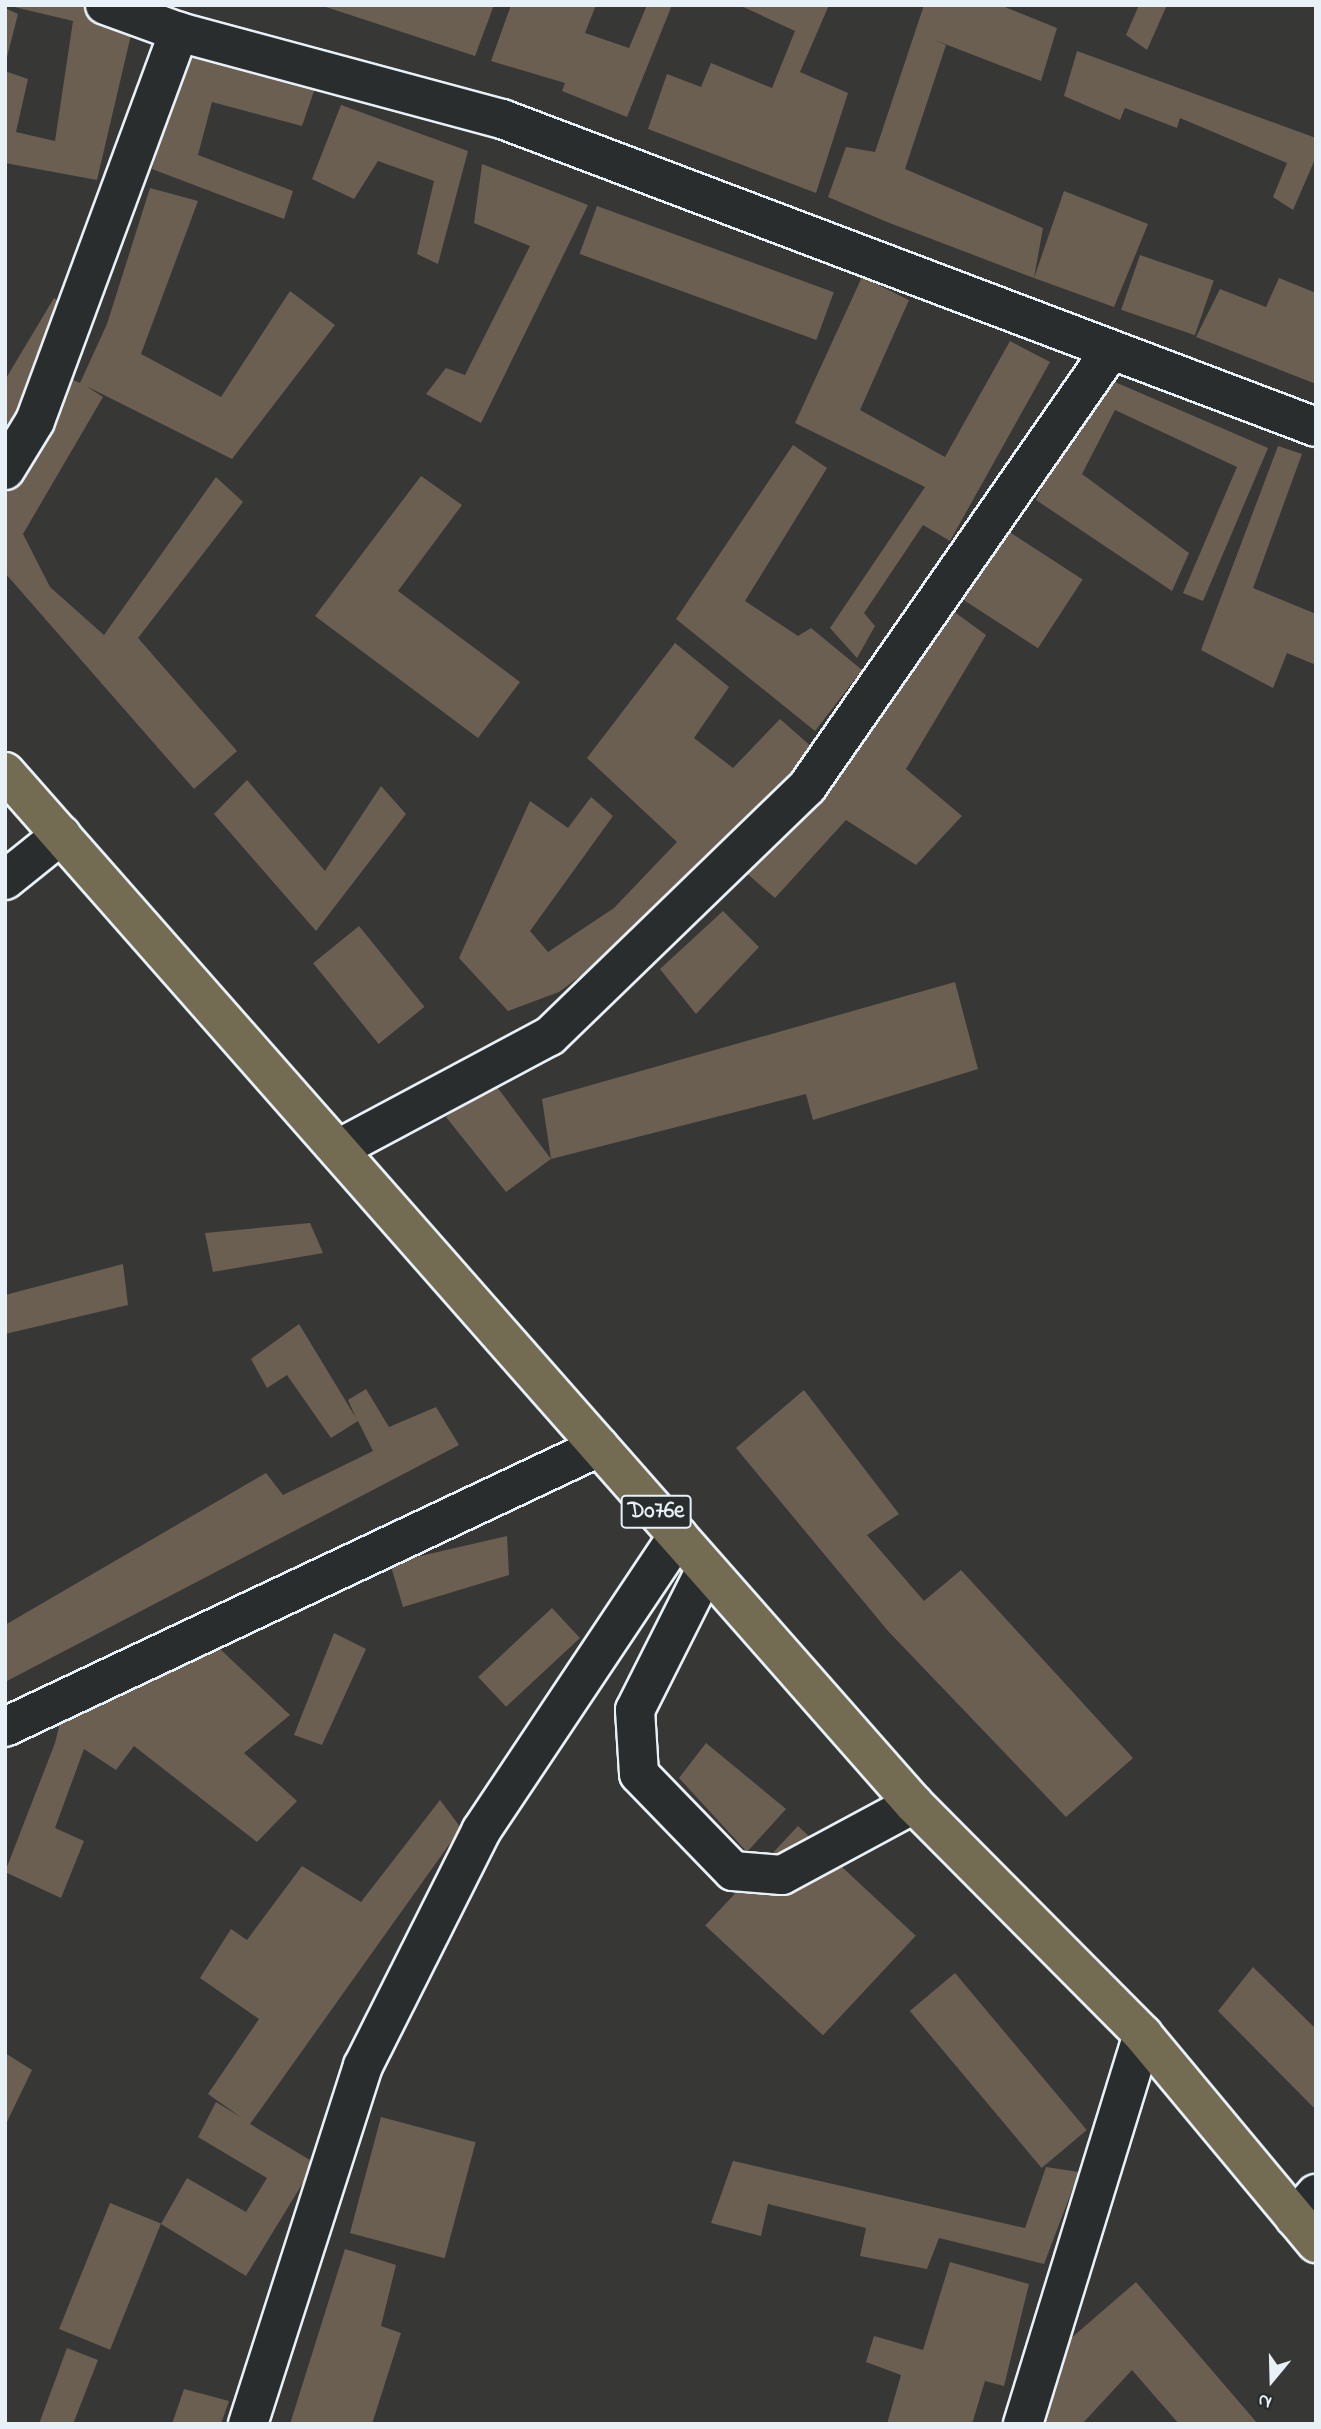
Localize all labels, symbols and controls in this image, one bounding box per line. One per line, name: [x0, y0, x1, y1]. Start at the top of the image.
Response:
road number: D076e: [619, 1492, 693, 1532]
north arrow: [1237, 2345, 1307, 2415]
text: N: [1255, 2385, 1275, 2415]

